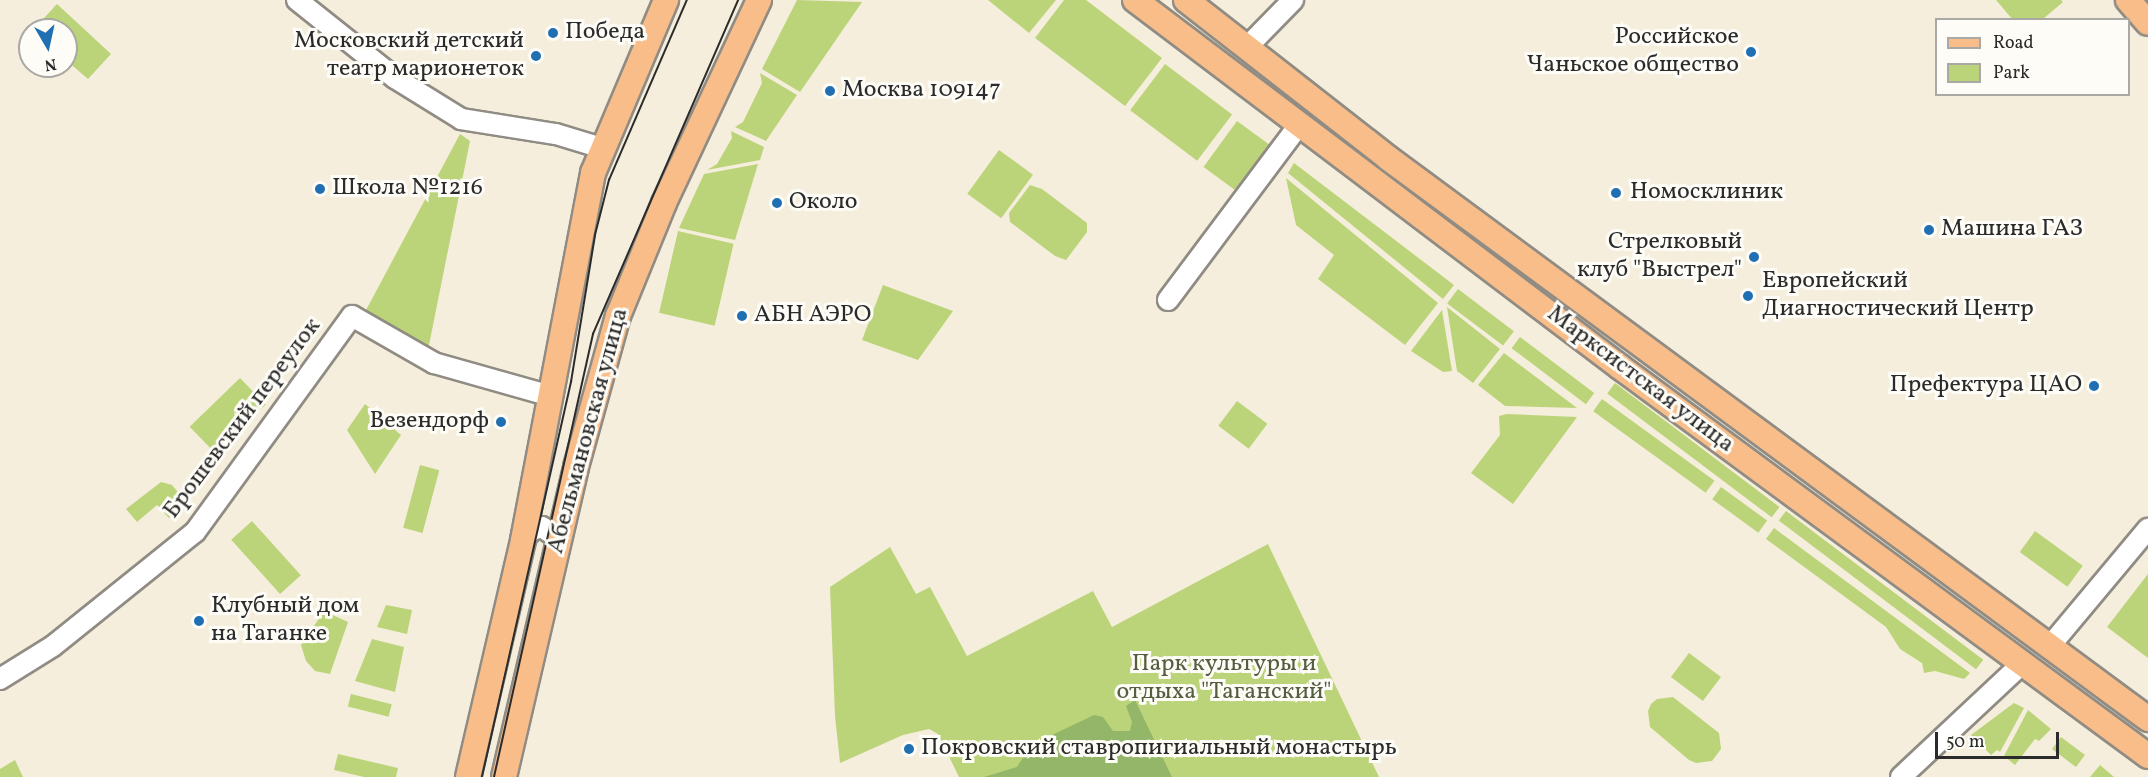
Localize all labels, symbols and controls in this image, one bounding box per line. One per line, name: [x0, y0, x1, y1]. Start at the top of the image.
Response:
north arrow: [18, 18, 78, 78]
legend: [1935, 18, 2130, 96]
place label: Победа: [565, 19, 645, 47]
place label: Российское Чаньское общество: [1526, 24, 1739, 80]
marker: Победа: [546, 26, 560, 40]
place label: Московский детский театр марионеток: [294, 28, 524, 84]
text: Road: [1993, 31, 2034, 56]
marker: Российское Чаньское общество: [1744, 45, 1758, 59]
marker: Московский детский театр марионеток: [529, 49, 543, 63]
text: N: [43, 52, 58, 76]
text: Park: [1993, 61, 2030, 86]
place label: Москва 109147: [842, 77, 1001, 105]
marker: Москва 109147: [823, 84, 837, 98]
place label: Школа №1216: [332, 175, 483, 203]
place label: Номосклиник: [1630, 179, 1783, 207]
marker: Школа №1216: [313, 182, 327, 196]
marker: Номосклиник: [1607, 184, 1625, 202]
place label: Около: [789, 189, 858, 217]
marker: Около: [770, 196, 784, 210]
place label: Машина ГАЗ: [1941, 216, 2083, 244]
marker: Машина ГАЗ: [1922, 223, 1936, 237]
place label: Стрелковый клуб "Выстрел": [1577, 229, 1742, 285]
marker: Стрелковый клуб "Выстрел": [1747, 250, 1761, 264]
place label: Европейский Диагностический Центр: [1762, 268, 2034, 324]
marker: Европейский Диагностический Центр: [1739, 287, 1757, 305]
street label: Марксистская улица: [1540, 300, 1740, 460]
place label: АБН АЭРО: [754, 302, 871, 330]
street label: Абельмановская улица: [542, 305, 636, 557]
marker: АБН АЭРО: [735, 309, 749, 323]
street label: Брошевский переулок: [158, 313, 328, 525]
place label: Префектура ЦАО: [1890, 372, 2082, 400]
marker: Префектура ЦАО: [2087, 379, 2101, 393]
place label: Везендорф: [369, 408, 489, 436]
marker: Везендорф: [494, 415, 508, 429]
place label: Клубный дом на Таганке: [211, 593, 359, 649]
marker: Клубный дом на Таганке: [192, 614, 206, 628]
park label: Парк культуры и отдыха "Таганский": [1117, 651, 1331, 707]
scale bar: [1938, 720, 2062, 758]
text: 50 m: [1946, 730, 1985, 755]
place label: Покровский ставропигиальный монастырь: [921, 735, 1397, 763]
marker: Покровский ставропигиальный монастырь: [902, 742, 916, 756]

